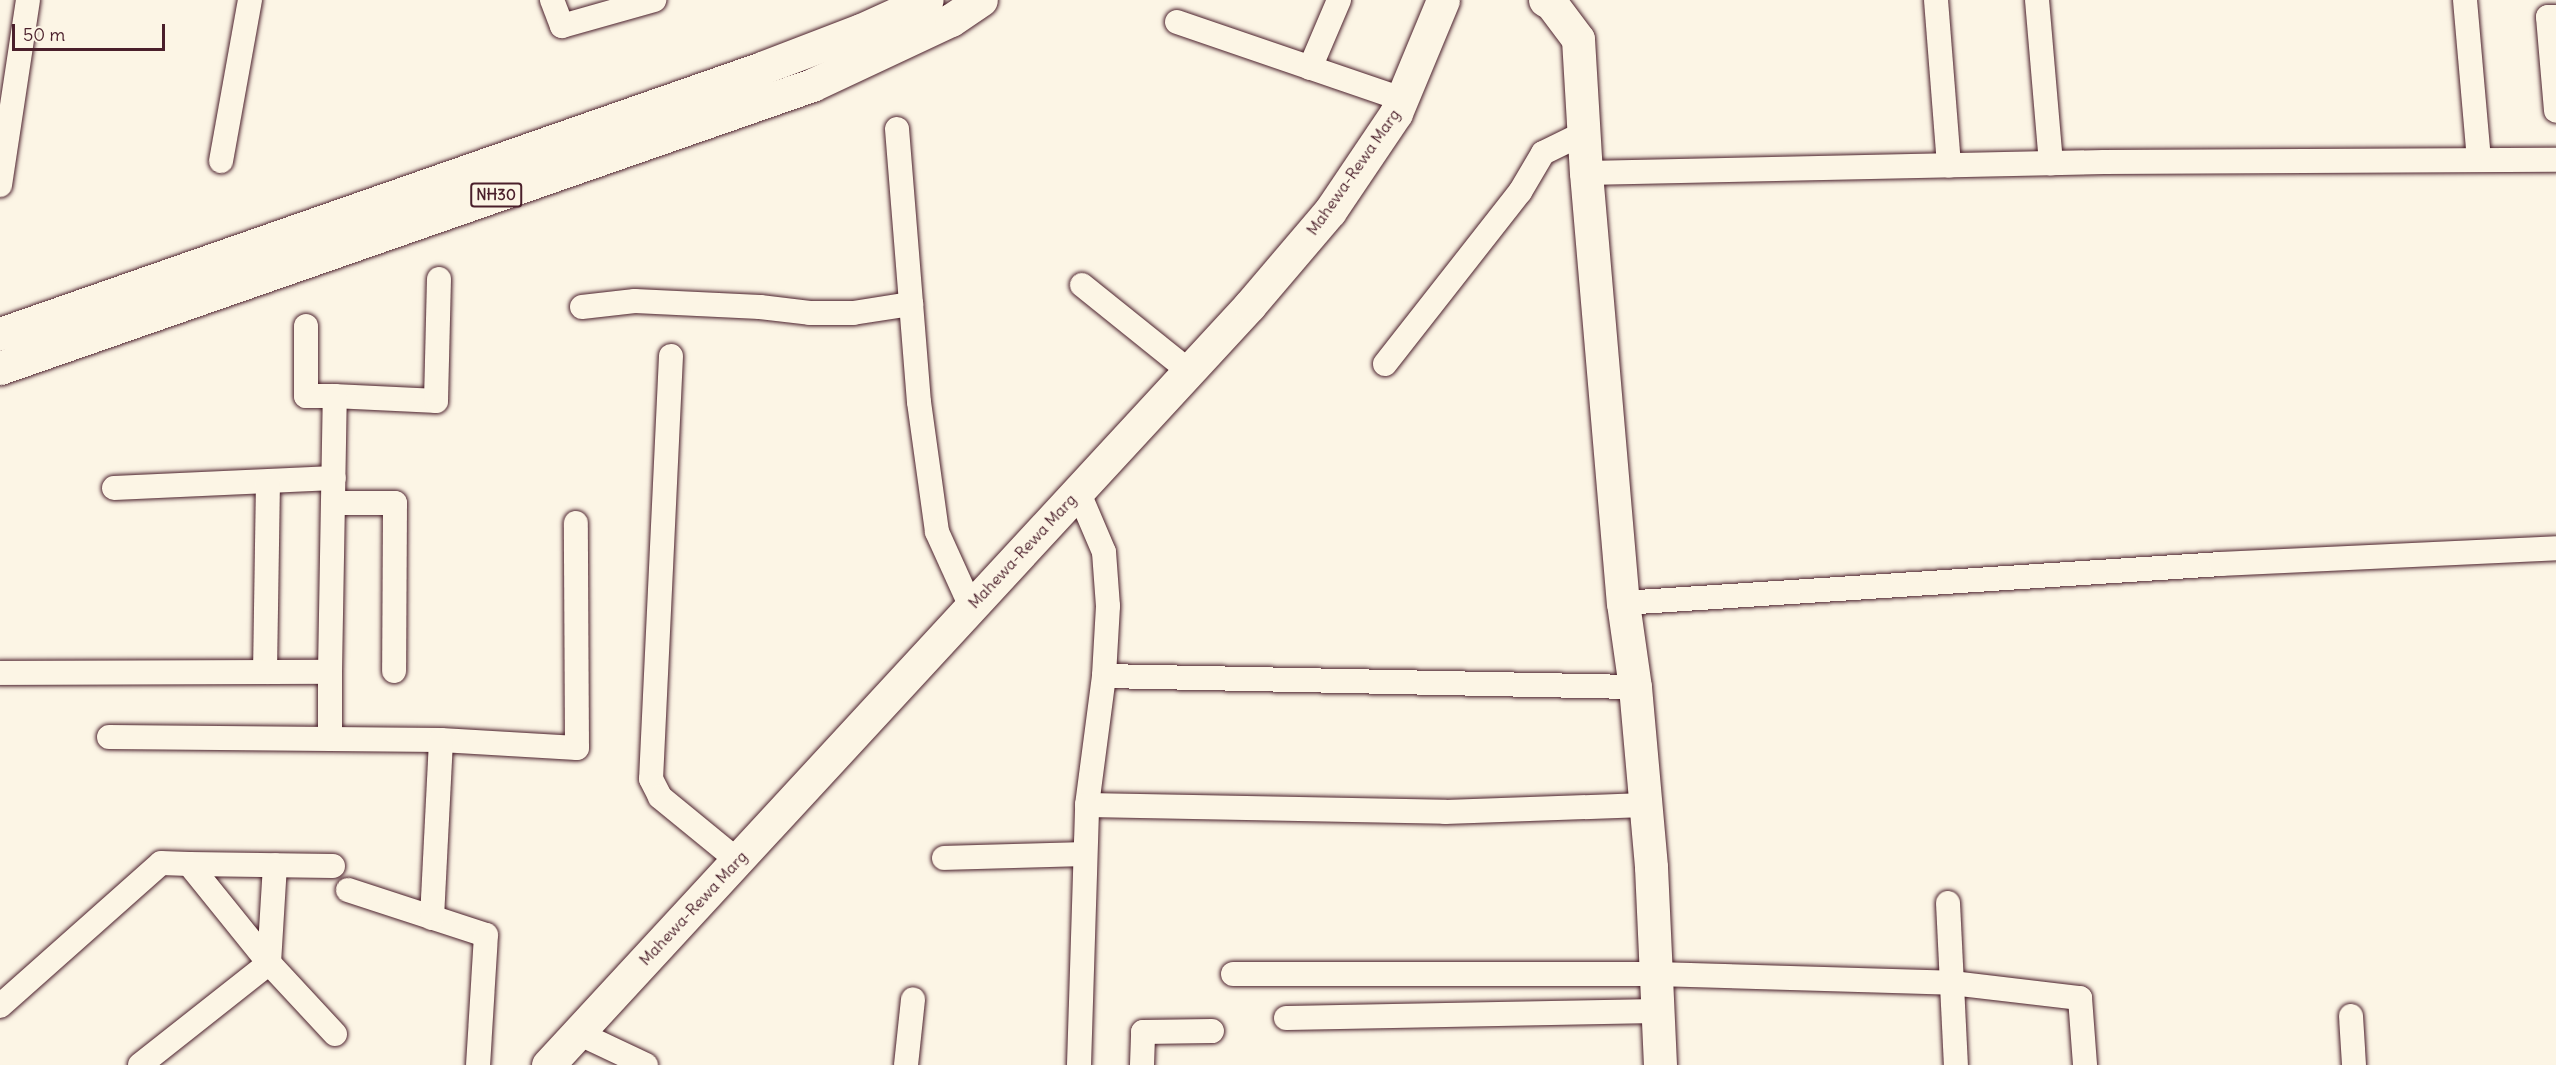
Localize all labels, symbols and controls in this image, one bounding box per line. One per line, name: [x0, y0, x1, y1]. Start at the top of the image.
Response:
scale bar: [15, 12, 168, 50]
text: 50 m: [23, 23, 65, 46]
street label: Mahewa-Rewa Marg: [1302, 105, 1404, 239]
road number: NH30: [469, 183, 523, 207]
street label: Mahewa-Rewa Marg: [964, 490, 1080, 612]
street label: Mahewa-Rewa Marg: [635, 847, 751, 969]

